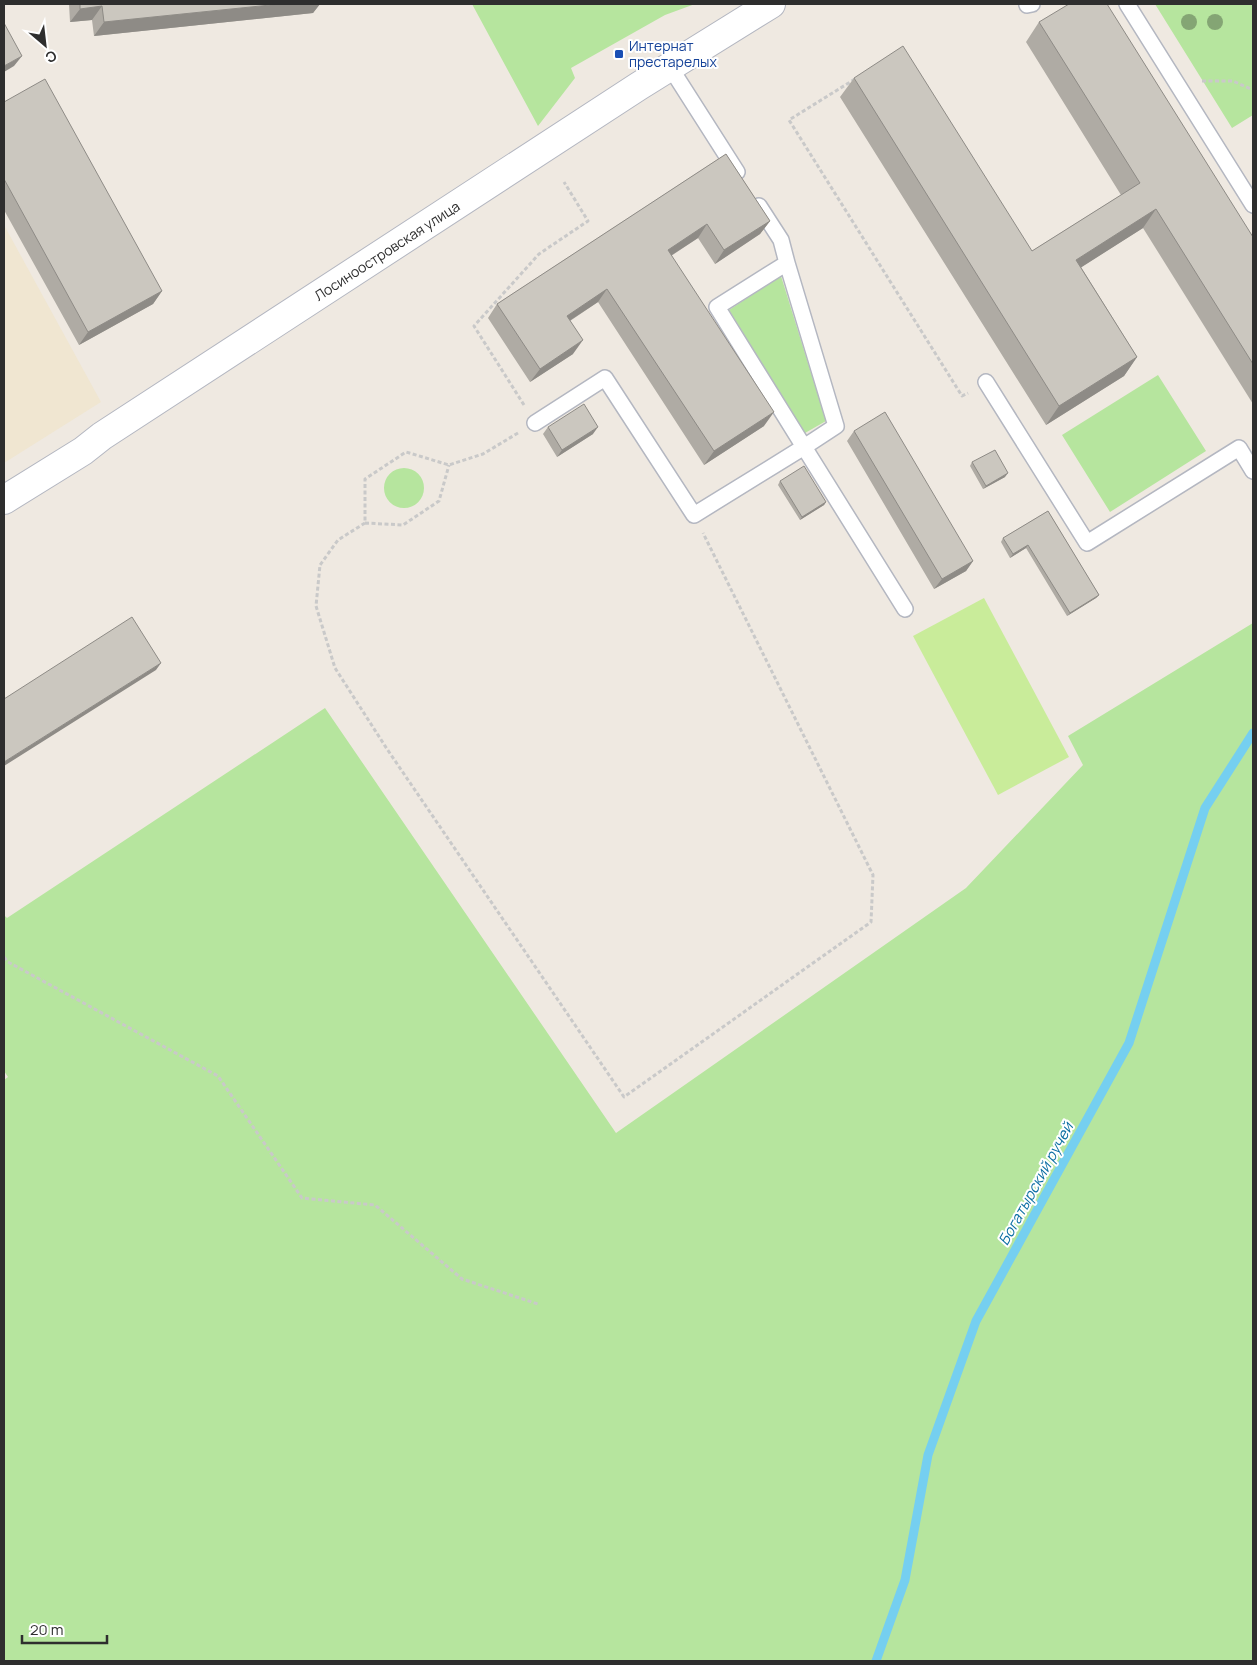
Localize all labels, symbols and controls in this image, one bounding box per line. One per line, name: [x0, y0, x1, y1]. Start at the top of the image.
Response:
north arrow: [20, 20, 70, 70]
place label: Интернат престарелых: [629, 36, 717, 71]
text: С: [42, 46, 60, 68]
marker: Интернат престарелых: [613, 48, 625, 60]
street label: Лосиноостровская улица: [310, 196, 463, 305]
water label: Богатырский ручей: [993, 1117, 1079, 1249]
scale bar: [22, 1612, 108, 1644]
text: 20 m: [30, 1619, 63, 1640]

